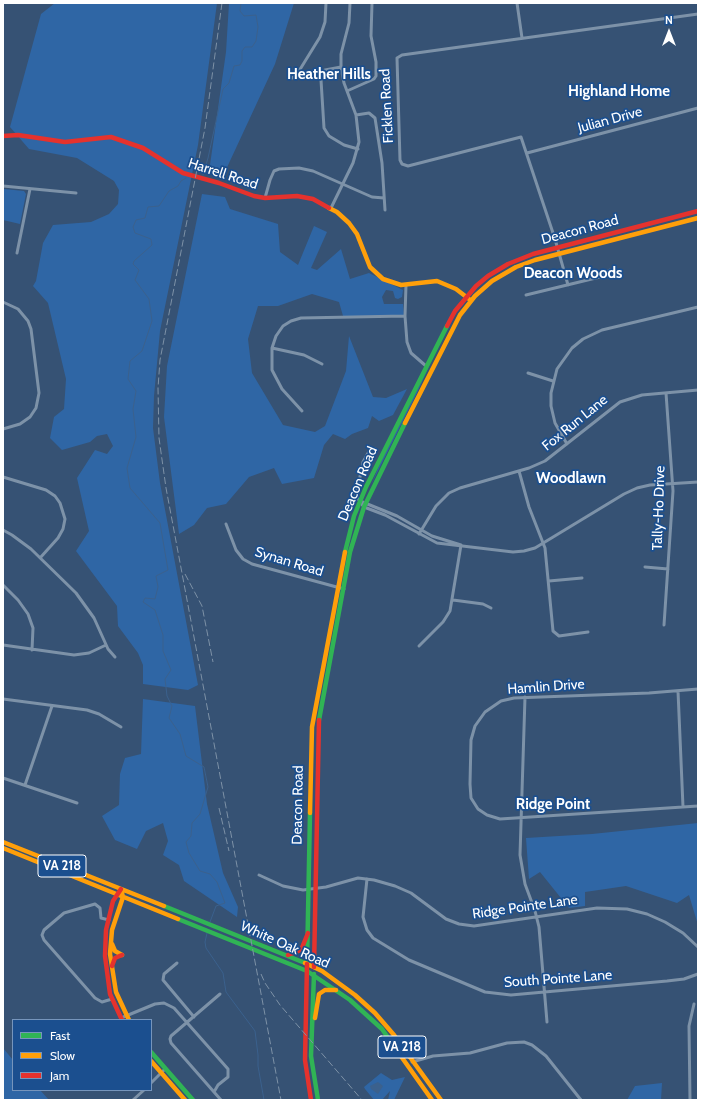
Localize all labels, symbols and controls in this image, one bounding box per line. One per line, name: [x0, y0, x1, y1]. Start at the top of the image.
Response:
north arrow: [649, 12, 689, 52]
text: N: [665, 13, 673, 27]
district label: Heather Hills: [287, 66, 371, 84]
street label: Ficklen Road: [377, 68, 397, 144]
district label: Highland Home: [568, 83, 670, 101]
street label: Julian Drive: [576, 103, 644, 137]
street label: Harrell Road: [186, 155, 260, 193]
street label: Deacon Road: [540, 212, 620, 248]
district label: Deacon Woods: [524, 265, 622, 283]
street label: Fox Run Lane: [539, 392, 611, 454]
street label: Deacon Road: [335, 444, 381, 524]
street label: Tally-Ho Drive: [649, 465, 669, 551]
district label: Woodlawn: [536, 470, 606, 488]
street label: Synan Road: [253, 544, 325, 580]
street label: Hamlin Drive: [507, 676, 585, 698]
street label: Deacon Road: [289, 765, 307, 845]
district label: Ridge Point: [516, 796, 590, 814]
road number: VA 218: [38, 855, 86, 877]
street label: Ridge Pointe Lane: [471, 891, 579, 923]
street label: White Oak Road: [238, 918, 332, 972]
street label: South Pointe Lane: [503, 967, 613, 991]
legend: [12, 1019, 152, 1091]
text: Fast: [50, 1028, 70, 1043]
road number: VA 218: [378, 1036, 426, 1058]
text: Slow: [50, 1048, 75, 1063]
text: Jam: [50, 1068, 69, 1083]

